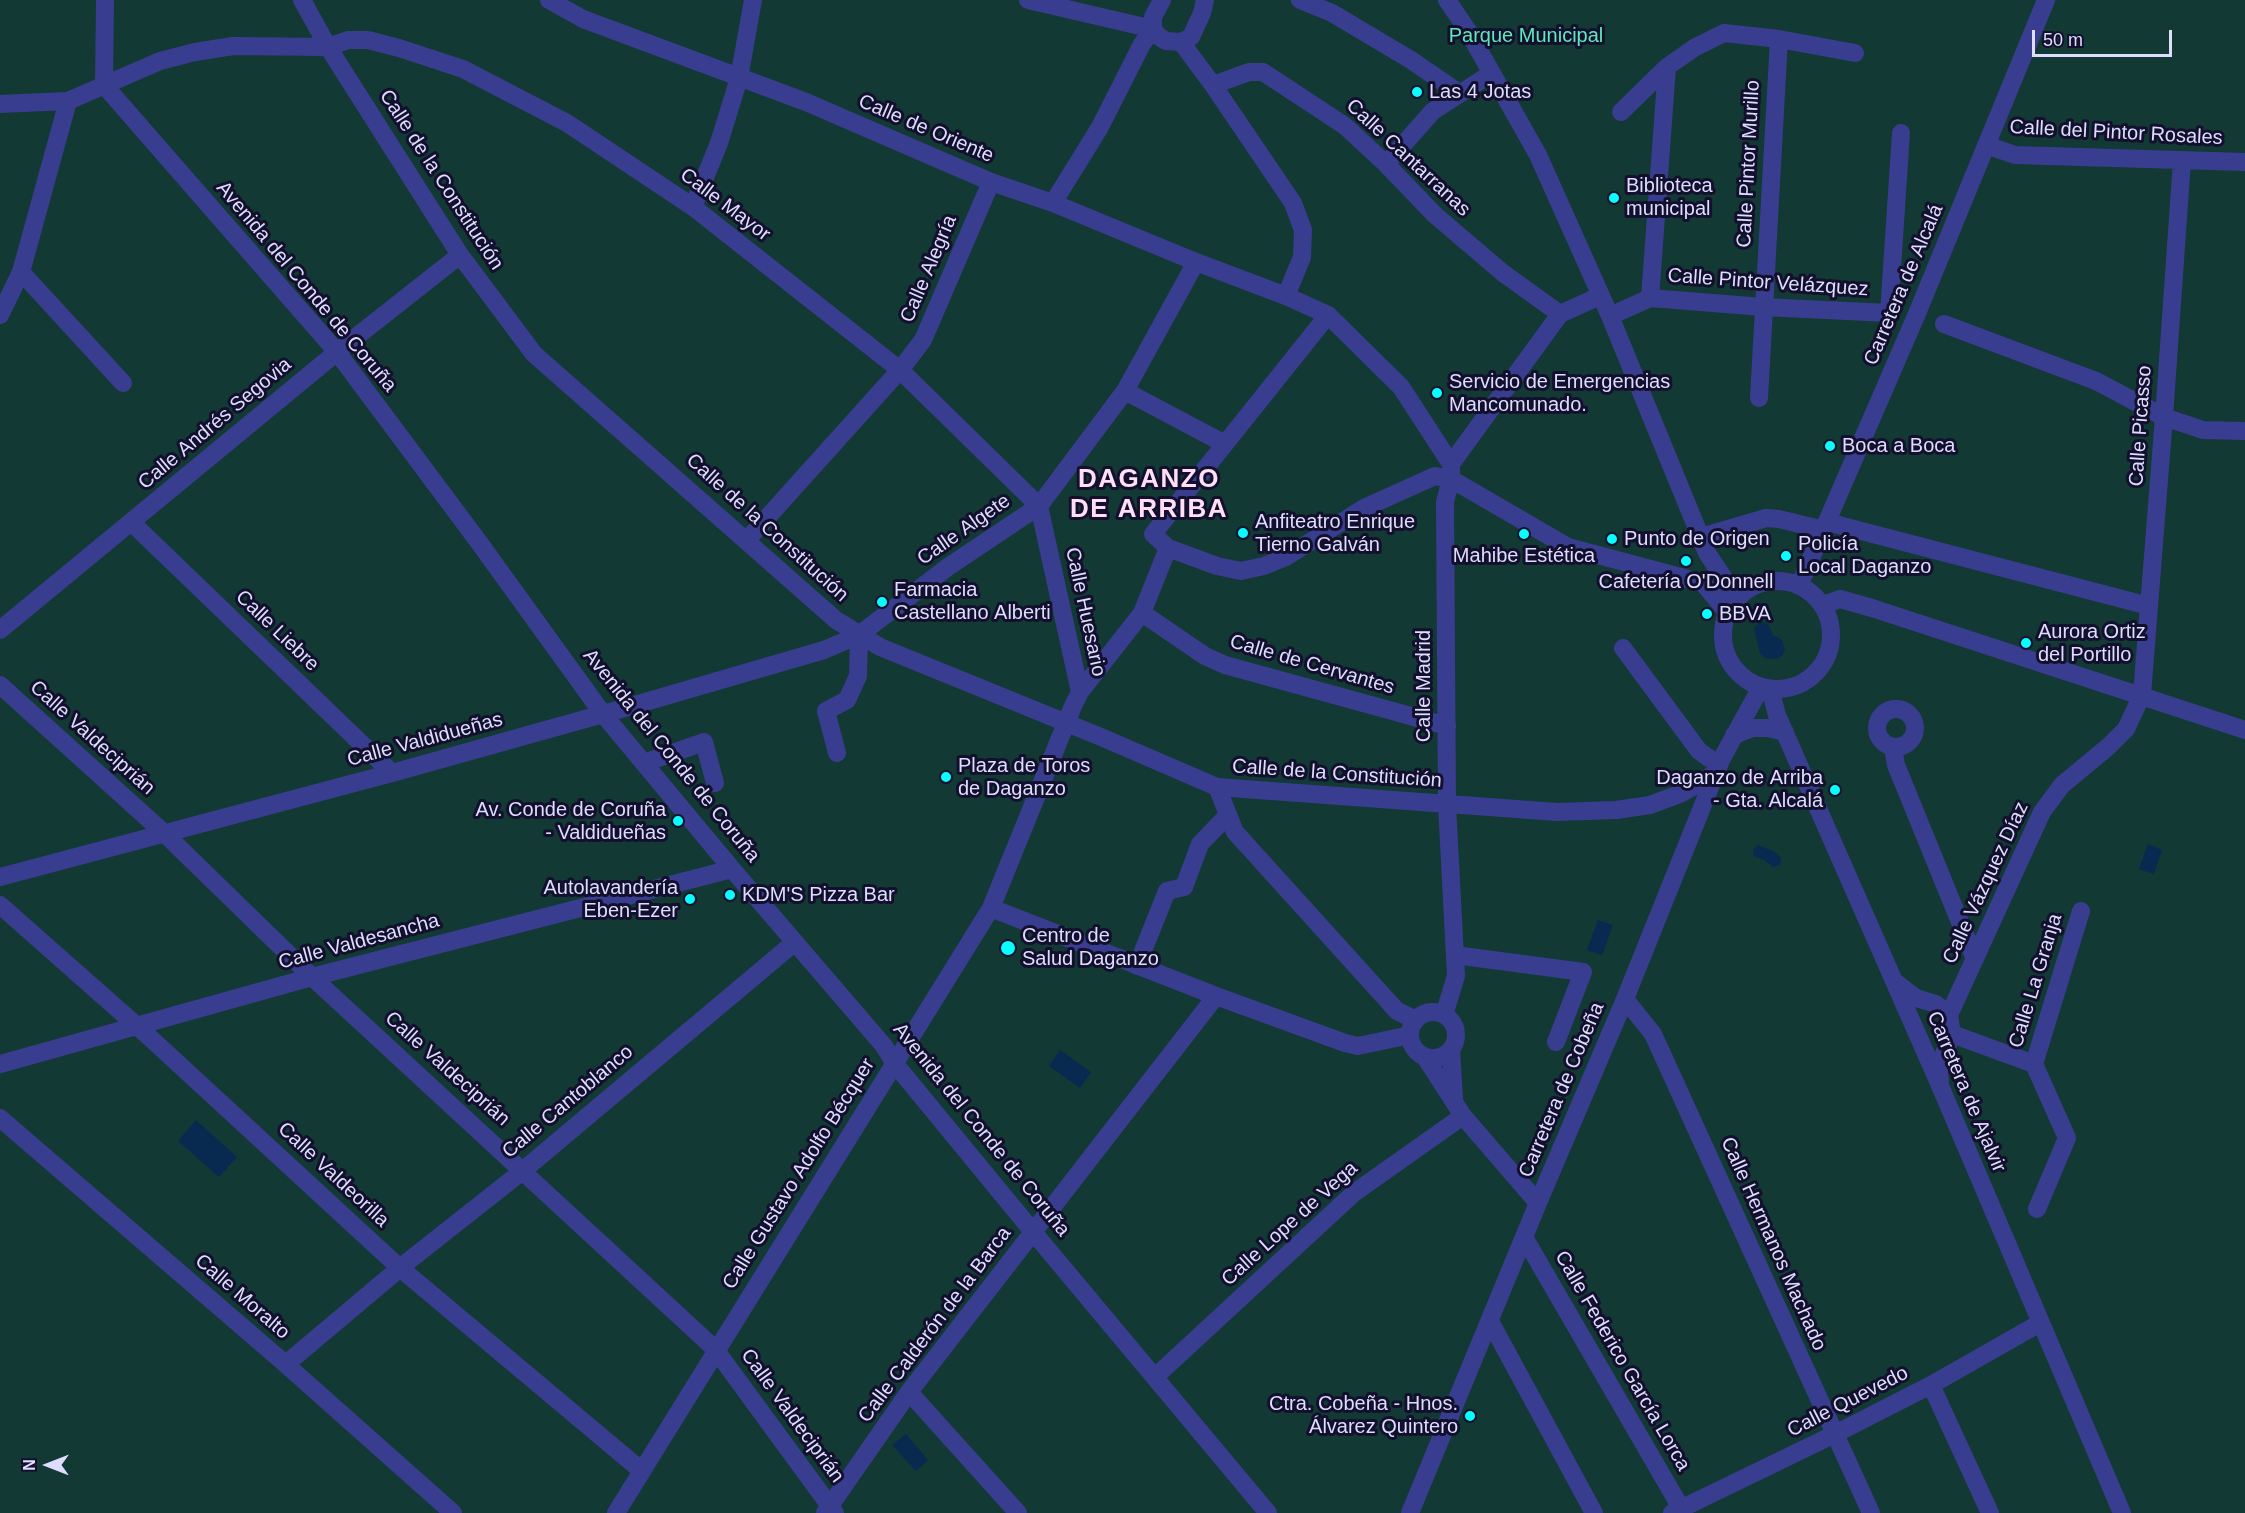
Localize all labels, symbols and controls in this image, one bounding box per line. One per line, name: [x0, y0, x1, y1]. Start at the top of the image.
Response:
scale bar: [2035, 18, 2174, 56]
park label: Parque Municipal: [1449, 24, 1603, 48]
text: 50 m: [2043, 30, 2083, 50]
place label: Las 4 Jotas: [1429, 80, 1531, 104]
street label: Calle Pintor Murillo: [1733, 80, 1765, 248]
street label: Calle de la Constitución: [374, 85, 508, 275]
marker: Las 4 Jotas: [1410, 85, 1424, 99]
street label: Calle de Oriente: [855, 90, 997, 168]
street label: Calle Cantarranas: [1341, 94, 1475, 222]
street label: Calle del Pintor Rosales: [2009, 115, 2223, 151]
street label: Calle Mayor: [675, 163, 775, 247]
place label: Biblioteca municipal: [1626, 174, 1713, 221]
street label: Avenida del Conde de Coruña: [211, 177, 401, 397]
marker: Biblioteca municipal: [1607, 191, 1621, 205]
street label: Carretera de Alcalá: [1859, 201, 1949, 369]
street label: Calle Alegría: [896, 212, 962, 326]
street label: Calle Pintor Velázquez: [1667, 264, 1869, 302]
street label: Calle Andrés Segovia: [134, 353, 296, 495]
street label: Calle Picasso: [2125, 365, 2157, 487]
place label: Servicio de Emergencias Mancomunado.: [1449, 370, 1670, 417]
marker: Servicio de Emergencias Mancomunado.: [1430, 386, 1444, 400]
place label: Boca a Boca: [1842, 434, 1955, 458]
marker: Boca a Boca: [1823, 439, 1837, 453]
street label: Calle de la Constitución: [681, 449, 853, 607]
district label: DAGANZO DE ARRIBA: [1070, 464, 1228, 526]
street label: Calle Algete: [913, 489, 1015, 571]
place label: Anfiteatro Enrique Tierno Galván: [1255, 510, 1415, 557]
marker: Anfiteatro Enrique Tierno Galván: [1236, 526, 1250, 540]
marker: Mahibe Estética: [1517, 527, 1531, 541]
place label: Punto de Origen: [1624, 527, 1770, 551]
marker: Punto de Origen: [1605, 532, 1619, 546]
place label: Policía Local Daganzo: [1798, 532, 1931, 579]
place label: Mahibe Estética: [1453, 544, 1595, 568]
street label: Calle Huesario: [1060, 545, 1110, 679]
marker: Policía Local Daganzo: [1779, 549, 1793, 563]
marker: Cafetería O'Donnell: [1679, 554, 1693, 568]
place label: Cafetería O'Donnell: [1598, 570, 1774, 594]
place label: Farmacia Castellano Alberti: [894, 578, 1051, 625]
street label: Calle Liebre: [230, 585, 324, 677]
marker: Farmacia Castellano Alberti: [875, 595, 889, 609]
place label: BBVA: [1719, 602, 1771, 626]
marker: BBVA: [1700, 607, 1714, 621]
place label: Aurora Ortiz del Portillo: [2038, 620, 2146, 667]
street label: Calle de Cervantes: [1227, 630, 1397, 700]
street label: Calle Madrid: [1412, 630, 1436, 742]
marker: Aurora Ortiz del Portillo: [2019, 636, 2033, 650]
street label: Avenida del Conde de Coruña: [577, 644, 765, 868]
street label: Calle Valdeciprián: [25, 676, 159, 800]
street label: Calle Valdidueñas: [345, 708, 505, 772]
place label: Plaza de Toros de Daganzo: [958, 754, 1090, 801]
street label: Calle de la Constitución: [1231, 755, 1443, 793]
place label: Daganzo de Arriba - Gta. Alcalá: [1656, 766, 1823, 813]
marker: Plaza de Toros de Daganzo: [939, 770, 953, 784]
marker: Daganzo de Arriba - Gta. Alcalá: [1828, 783, 1842, 797]
place label: Av. Conde de Coruña - Valdidueñas: [476, 798, 666, 845]
street label: Calle Vázquez Díaz: [1938, 798, 2034, 968]
marker: Av. Conde de Coruña - Valdidueñas: [671, 814, 685, 828]
place label: Autolavandería Eben-Ezer: [543, 876, 678, 923]
place label: KDM'S Pizza Bar: [742, 883, 895, 907]
marker: KDM'S Pizza Bar: [723, 888, 737, 902]
marker: Autolavandería Eben-Ezer: [683, 892, 697, 906]
street label: Calle Valdesancha: [276, 909, 442, 975]
street label: Calle La Granja: [2004, 911, 2068, 1051]
place label: Centro de Salud Daganzo: [1022, 924, 1159, 971]
marker: Centro de Salud Daganzo: [999, 939, 1017, 957]
street label: Carretera de Cobeña: [1514, 999, 1610, 1181]
street label: Calle Valdeciprián: [380, 1007, 514, 1131]
street label: Carretera de Ajalvir: [1921, 1008, 2011, 1176]
street label: Avenida del Conde de Coruña: [887, 1018, 1075, 1242]
street label: Calle Cantoblanco: [498, 1040, 638, 1164]
street label: Calle Gustavo Adolfo Bécquer: [718, 1054, 880, 1294]
street label: Calle Valdeorilla: [273, 1117, 393, 1233]
street label: Calle Hermanos Machado: [1715, 1134, 1831, 1354]
street label: Calle Lope de Vega: [1217, 1157, 1363, 1291]
street label: Calle Calderón de la Barca: [853, 1222, 1017, 1428]
street label: Calle Federico García Lorca: [1549, 1247, 1695, 1475]
street label: Calle Moralto: [190, 1249, 294, 1345]
street label: Calle Valdeciprián: [735, 1344, 849, 1488]
street label: Calle Quevedo: [1784, 1361, 1912, 1443]
place label: Ctra. Cobeña - Hnos. Álvarez Quintero: [1269, 1392, 1458, 1439]
marker: Ctra. Cobeña - Hnos. Álvarez Quintero: [1463, 1409, 1477, 1423]
north arrow: [18, 1435, 78, 1495]
text: N: [21, 1459, 38, 1471]

